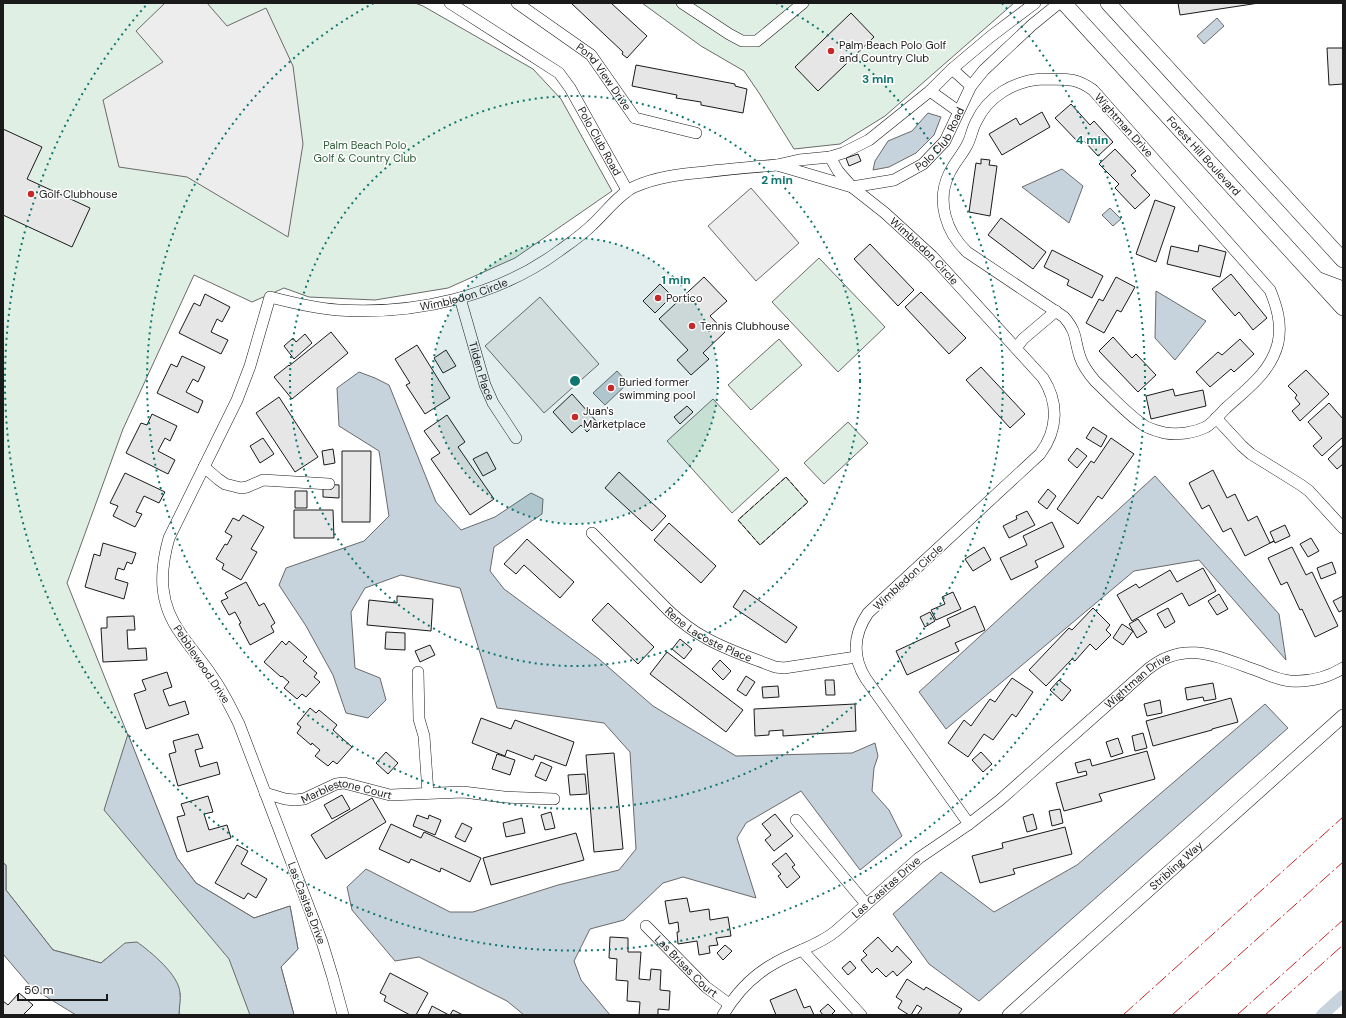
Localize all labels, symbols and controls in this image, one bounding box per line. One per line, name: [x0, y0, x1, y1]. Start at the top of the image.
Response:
place label: Palm Beach Polo Golf and Country Club: [839, 38, 946, 65]
street label: Pond View Drive: [573, 40, 634, 113]
marker: Palm Beach Polo Golf and Country Club: [826, 46, 836, 56]
text: 3 min: [862, 71, 894, 87]
street label: Wightman Drive: [1092, 90, 1156, 160]
street label: Polo Club Road: [575, 104, 625, 178]
street label: Polo Club Road: [913, 105, 967, 174]
street label: Forest Hill Boulevard: [1164, 113, 1244, 199]
text: 4 min: [1076, 132, 1108, 148]
park label: Palm Beach Polo Golf & Country Club: [314, 138, 417, 165]
text: 2 min: [761, 172, 793, 188]
place label: Golf Clubhouse: [39, 187, 117, 201]
marker: Golf Clubhouse: [26, 189, 36, 199]
street label: Wimbledon Circle: [887, 214, 962, 288]
text: 1 min: [661, 272, 691, 288]
street label: Wimbledon Circle: [419, 275, 510, 313]
place label: Portico: [666, 291, 702, 305]
marker: Portico: [653, 293, 663, 303]
place label: Tennis Clubhouse: [700, 319, 790, 333]
marker: Tennis Clubhouse: [687, 321, 697, 331]
street label: Tilden Place: [466, 340, 498, 402]
centre of rings: [568, 374, 582, 388]
place label: Buried former swimming pool: [619, 375, 695, 402]
marker: Buried former swimming pool: [606, 383, 616, 393]
place label: Juan's Marketplace: [583, 404, 646, 431]
marker: Juan's Marketplace: [570, 412, 580, 422]
street label: Wimbledon Circle: [870, 541, 946, 613]
street label: Rene Lacoste Place: [662, 604, 754, 665]
street label: Pebblewood Drive: [171, 622, 233, 706]
street label: Wightman Drive: [1101, 650, 1172, 711]
street label: Marblestone Court: [299, 776, 394, 807]
street label: Stribling Way: [1146, 838, 1205, 893]
street label: Las Casitas Drive: [849, 853, 923, 921]
street label: Las Casitas Drive: [285, 860, 329, 946]
street label: Las Brisas Court: [652, 932, 720, 1000]
scale bar: [18, 976, 107, 1002]
text: 50 m: [24, 982, 53, 998]

